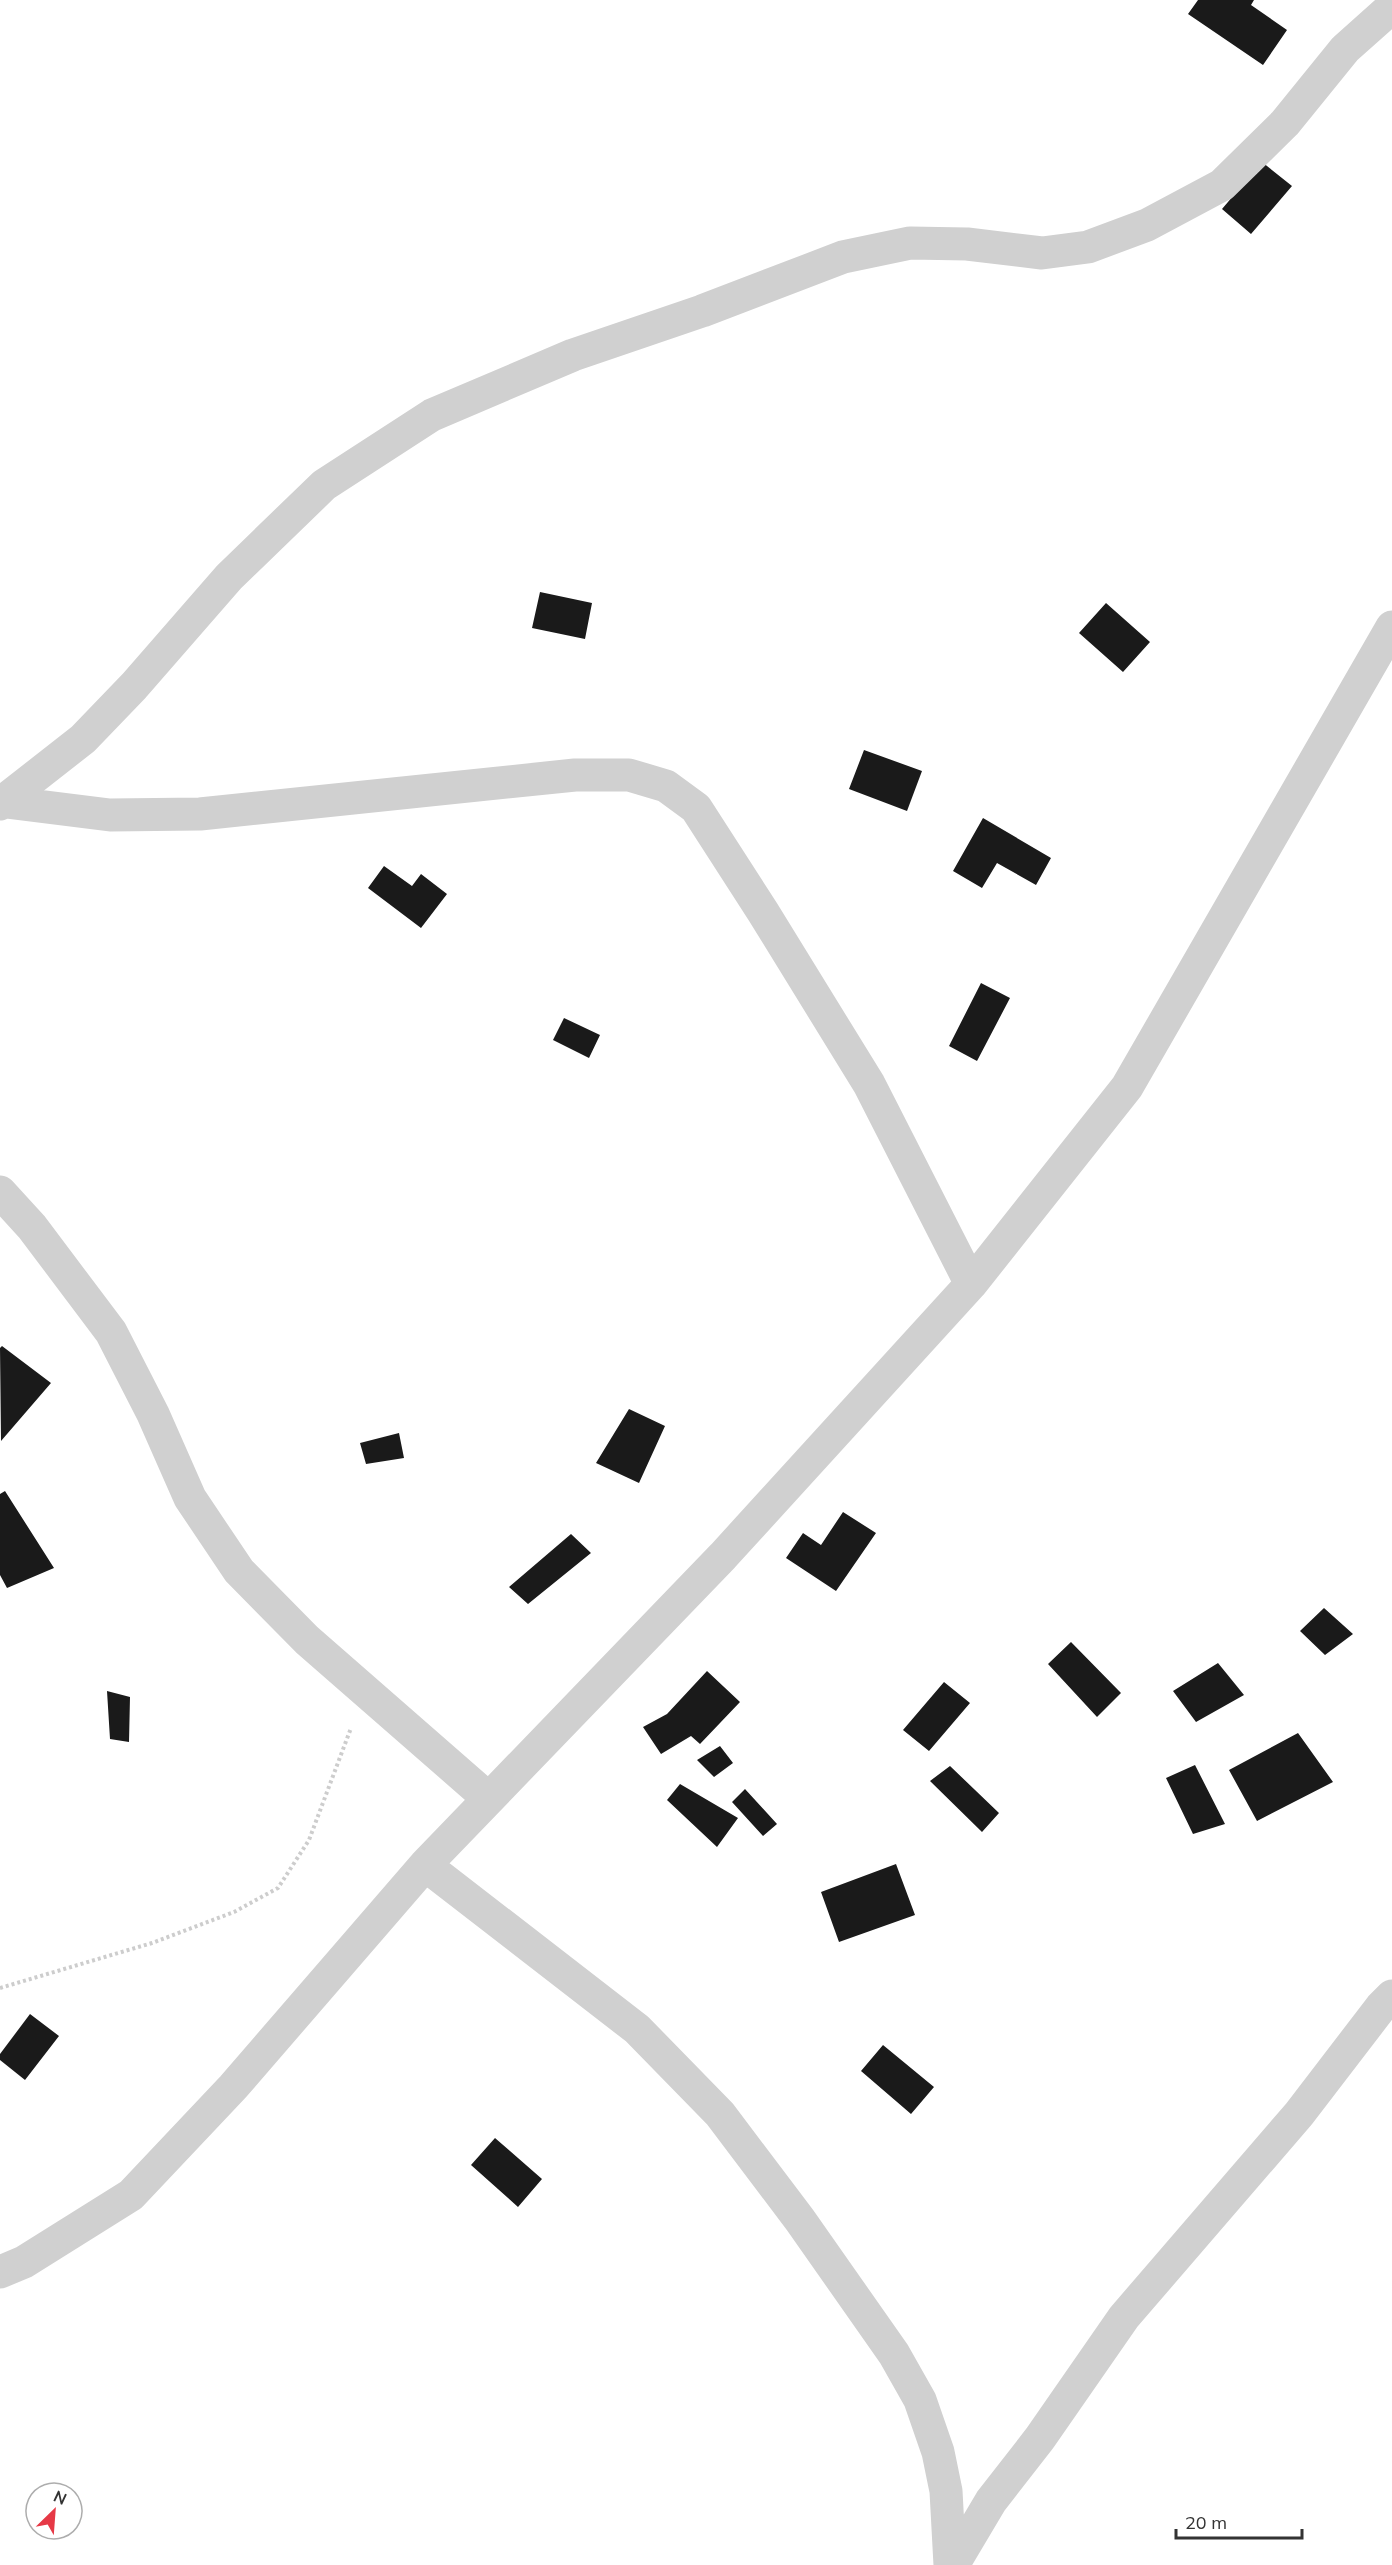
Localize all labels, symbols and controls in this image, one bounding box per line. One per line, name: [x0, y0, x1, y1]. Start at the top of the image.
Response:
north arrow: [24, 2481, 84, 2541]
text: N: [51, 2486, 70, 2509]
scale bar: [1176, 2502, 1302, 2540]
text: 20 m: [1185, 2511, 1227, 2534]

